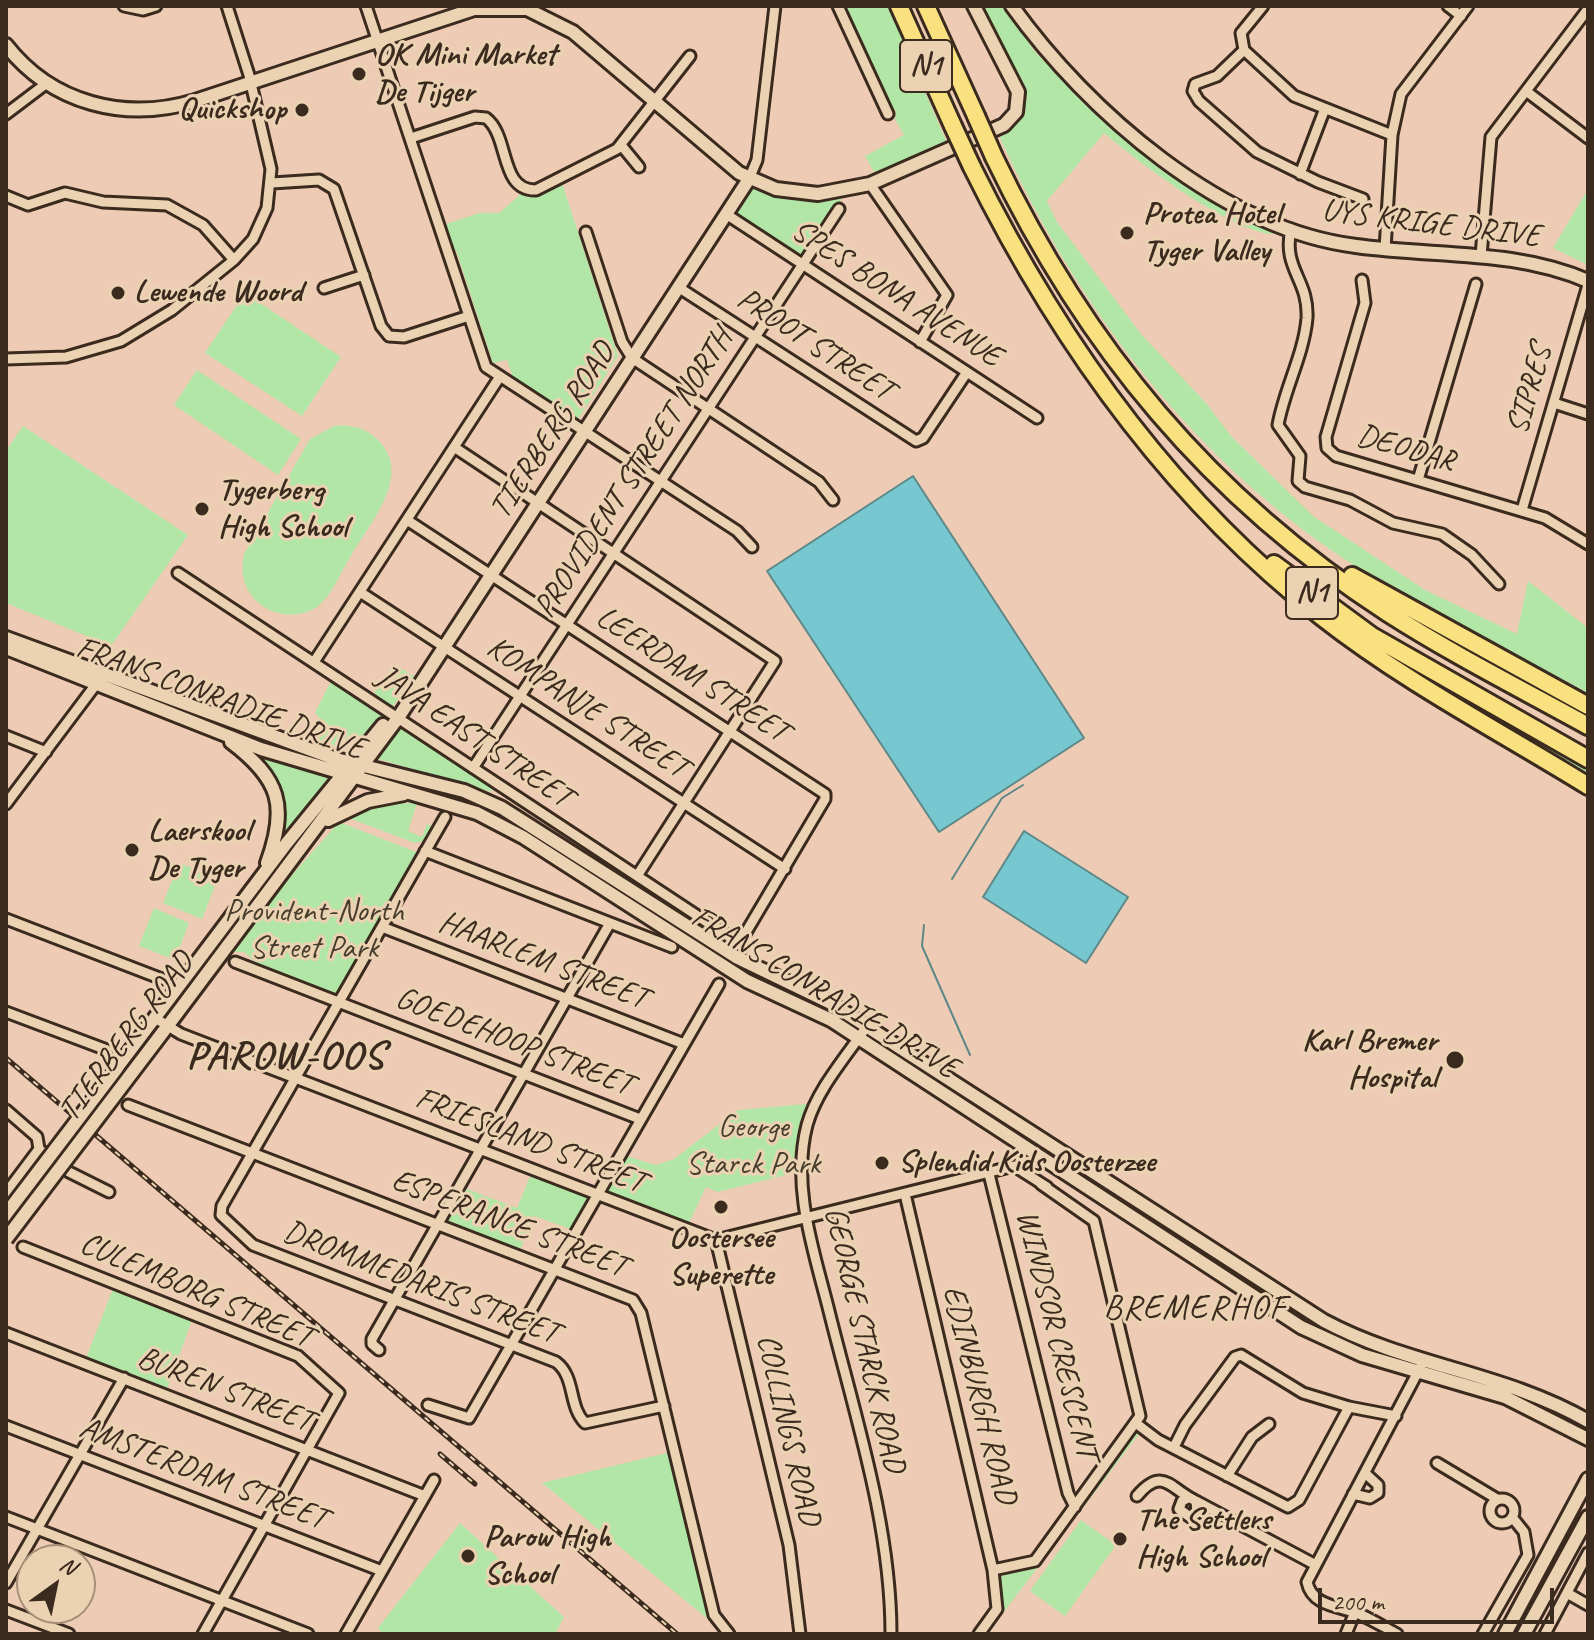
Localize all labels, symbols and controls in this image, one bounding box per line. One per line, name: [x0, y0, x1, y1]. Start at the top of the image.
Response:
place label: OK Mini Market De Tijger: [375, 37, 556, 112]
road number: N1: [900, 40, 952, 92]
marker: OK Mini Market De Tijger: [350, 65, 368, 83]
place label: Quickshop: [179, 91, 286, 129]
marker: Quickshop: [293, 101, 311, 119]
street label: UYS KRIGE DRIVE: [1320, 192, 1542, 256]
place label: Protea Hotel Tyger Valley: [1143, 196, 1280, 271]
street label: SPES BONA AVENUE: [784, 212, 1008, 376]
marker: Protea Hotel Tyger Valley: [1118, 224, 1136, 242]
place label: Lewende Woord: [134, 274, 302, 312]
street label: PROOT STREET: [730, 280, 900, 410]
marker: Lewende Woord: [109, 284, 127, 302]
street label: PROVIDENT STREET NORTH: [526, 323, 742, 625]
street label: TIERBERG ROAD: [482, 336, 624, 526]
street label: SIPRES: [1499, 341, 1561, 439]
street label: DEODAR: [1353, 417, 1459, 481]
place label: Tygerberg High School: [218, 472, 348, 547]
marker: Tygerberg High School: [193, 500, 211, 518]
road number: N1: [1286, 567, 1338, 619]
street label: LEERDAM STREET: [589, 599, 795, 751]
street label: FRANS CONRADIE DRIVE: [71, 629, 369, 769]
street label: KOMPANJE STREET: [479, 629, 695, 787]
street label: JAVA EAST STREET: [369, 657, 579, 817]
place label: Laerskool De Tyger: [148, 813, 250, 888]
marker: Laerskool De Tyger: [123, 841, 141, 859]
park label: Provident-North Street Park: [224, 893, 404, 968]
street label: FRANS CONRADIE DRIVE: [684, 898, 964, 1088]
street label: HAARLEM STREET: [433, 904, 653, 1018]
street label: TIERBERG ROAD: [51, 945, 203, 1129]
street label: GOEDEHOOP STREET: [390, 979, 638, 1105]
place label: Karl Bremer Hospital: [1302, 1023, 1437, 1098]
district label: PAROW-OOS: [189, 1034, 383, 1082]
marker: Karl Bremer Hospital: [1444, 1049, 1466, 1071]
street label: FRIESLAND STREET: [410, 1080, 650, 1202]
park label: George Starck Park: [686, 1109, 820, 1184]
place label: Splendid Kids Oosterzee: [898, 1144, 1155, 1182]
marker: Splendid Kids Oosterzee: [873, 1154, 891, 1172]
street label: ESPERANCE STREET: [386, 1162, 632, 1286]
marker: Oostersee Superette: [712, 1198, 730, 1216]
street label: GEORGE STARCK ROAD: [815, 1204, 913, 1476]
street label: WINDSOR CRESCENT: [1007, 1207, 1105, 1463]
street label: DROMMEDARIS STREET: [278, 1213, 564, 1353]
place label: Oostersee Superette: [669, 1220, 773, 1295]
street label: CULEMBORG STREET: [74, 1225, 318, 1357]
street label: EDINBURGH ROAD: [933, 1282, 1025, 1508]
district label: BREMERHOF: [1103, 1289, 1287, 1329]
street label: COLLINGS ROAD: [747, 1331, 829, 1529]
street label: BUREN STREET: [132, 1339, 318, 1441]
street label: AMSTERDAM STREET: [74, 1409, 332, 1539]
place label: The Settlers High School: [1136, 1502, 1271, 1577]
place label: Parow High School: [484, 1519, 611, 1594]
marker: The Settlers High School: [1111, 1530, 1129, 1548]
north arrow: [16, 1544, 96, 1624]
marker: Parow High School: [459, 1547, 477, 1565]
text: N: [55, 1550, 81, 1581]
scale bar: [1322, 1572, 1558, 1622]
text: 200 m: [1332, 1587, 1384, 1617]

